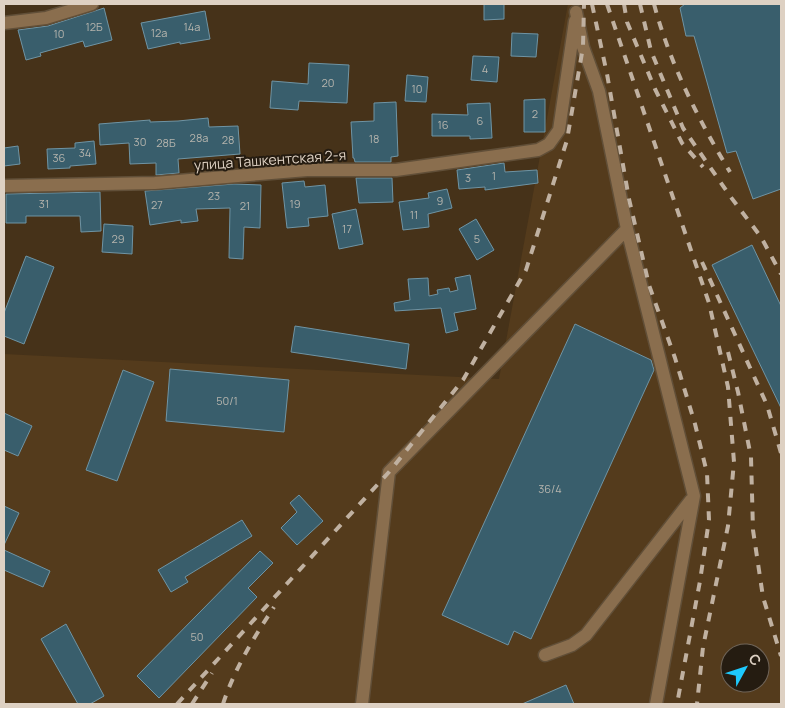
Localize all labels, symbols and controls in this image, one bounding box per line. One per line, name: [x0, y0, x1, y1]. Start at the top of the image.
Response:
house number: 12Б: [85, 19, 103, 34]
house number: 14а: [184, 19, 200, 34]
house number: 12а: [151, 25, 167, 40]
house number: 10: [53, 26, 65, 41]
house number: 4: [482, 61, 488, 76]
house number: 20: [322, 75, 334, 90]
house number: 10: [411, 81, 423, 96]
house number: 2: [532, 106, 538, 121]
house number: 6: [477, 113, 484, 128]
house number: 16: [437, 117, 449, 132]
house number: 28а: [190, 130, 208, 145]
house number: 18: [369, 131, 379, 146]
house number: 28: [222, 132, 234, 147]
house number: 30: [134, 134, 146, 149]
house number: 28Б: [156, 135, 176, 150]
house number: 34: [79, 145, 91, 160]
street label: улица Ташкентская 2-я: [193, 145, 347, 174]
house number: 36: [53, 150, 66, 165]
house number: 1: [492, 168, 496, 183]
house number: 3: [465, 170, 471, 185]
house number: 23: [208, 188, 220, 203]
house number: 9: [437, 193, 444, 208]
house number: 31: [39, 196, 49, 211]
house number: 19: [289, 196, 301, 211]
house number: 27: [151, 197, 163, 212]
house number: 21: [240, 198, 250, 213]
house number: 11: [410, 207, 418, 222]
house number: 17: [342, 221, 352, 236]
house number: 29: [111, 231, 125, 246]
house number: 5: [474, 231, 480, 246]
house number: 50/1: [216, 393, 238, 408]
house number: 36/4: [538, 481, 562, 496]
house number: 50: [190, 629, 204, 644]
north arrow: [720, 643, 770, 693]
text: С: [745, 649, 766, 669]

